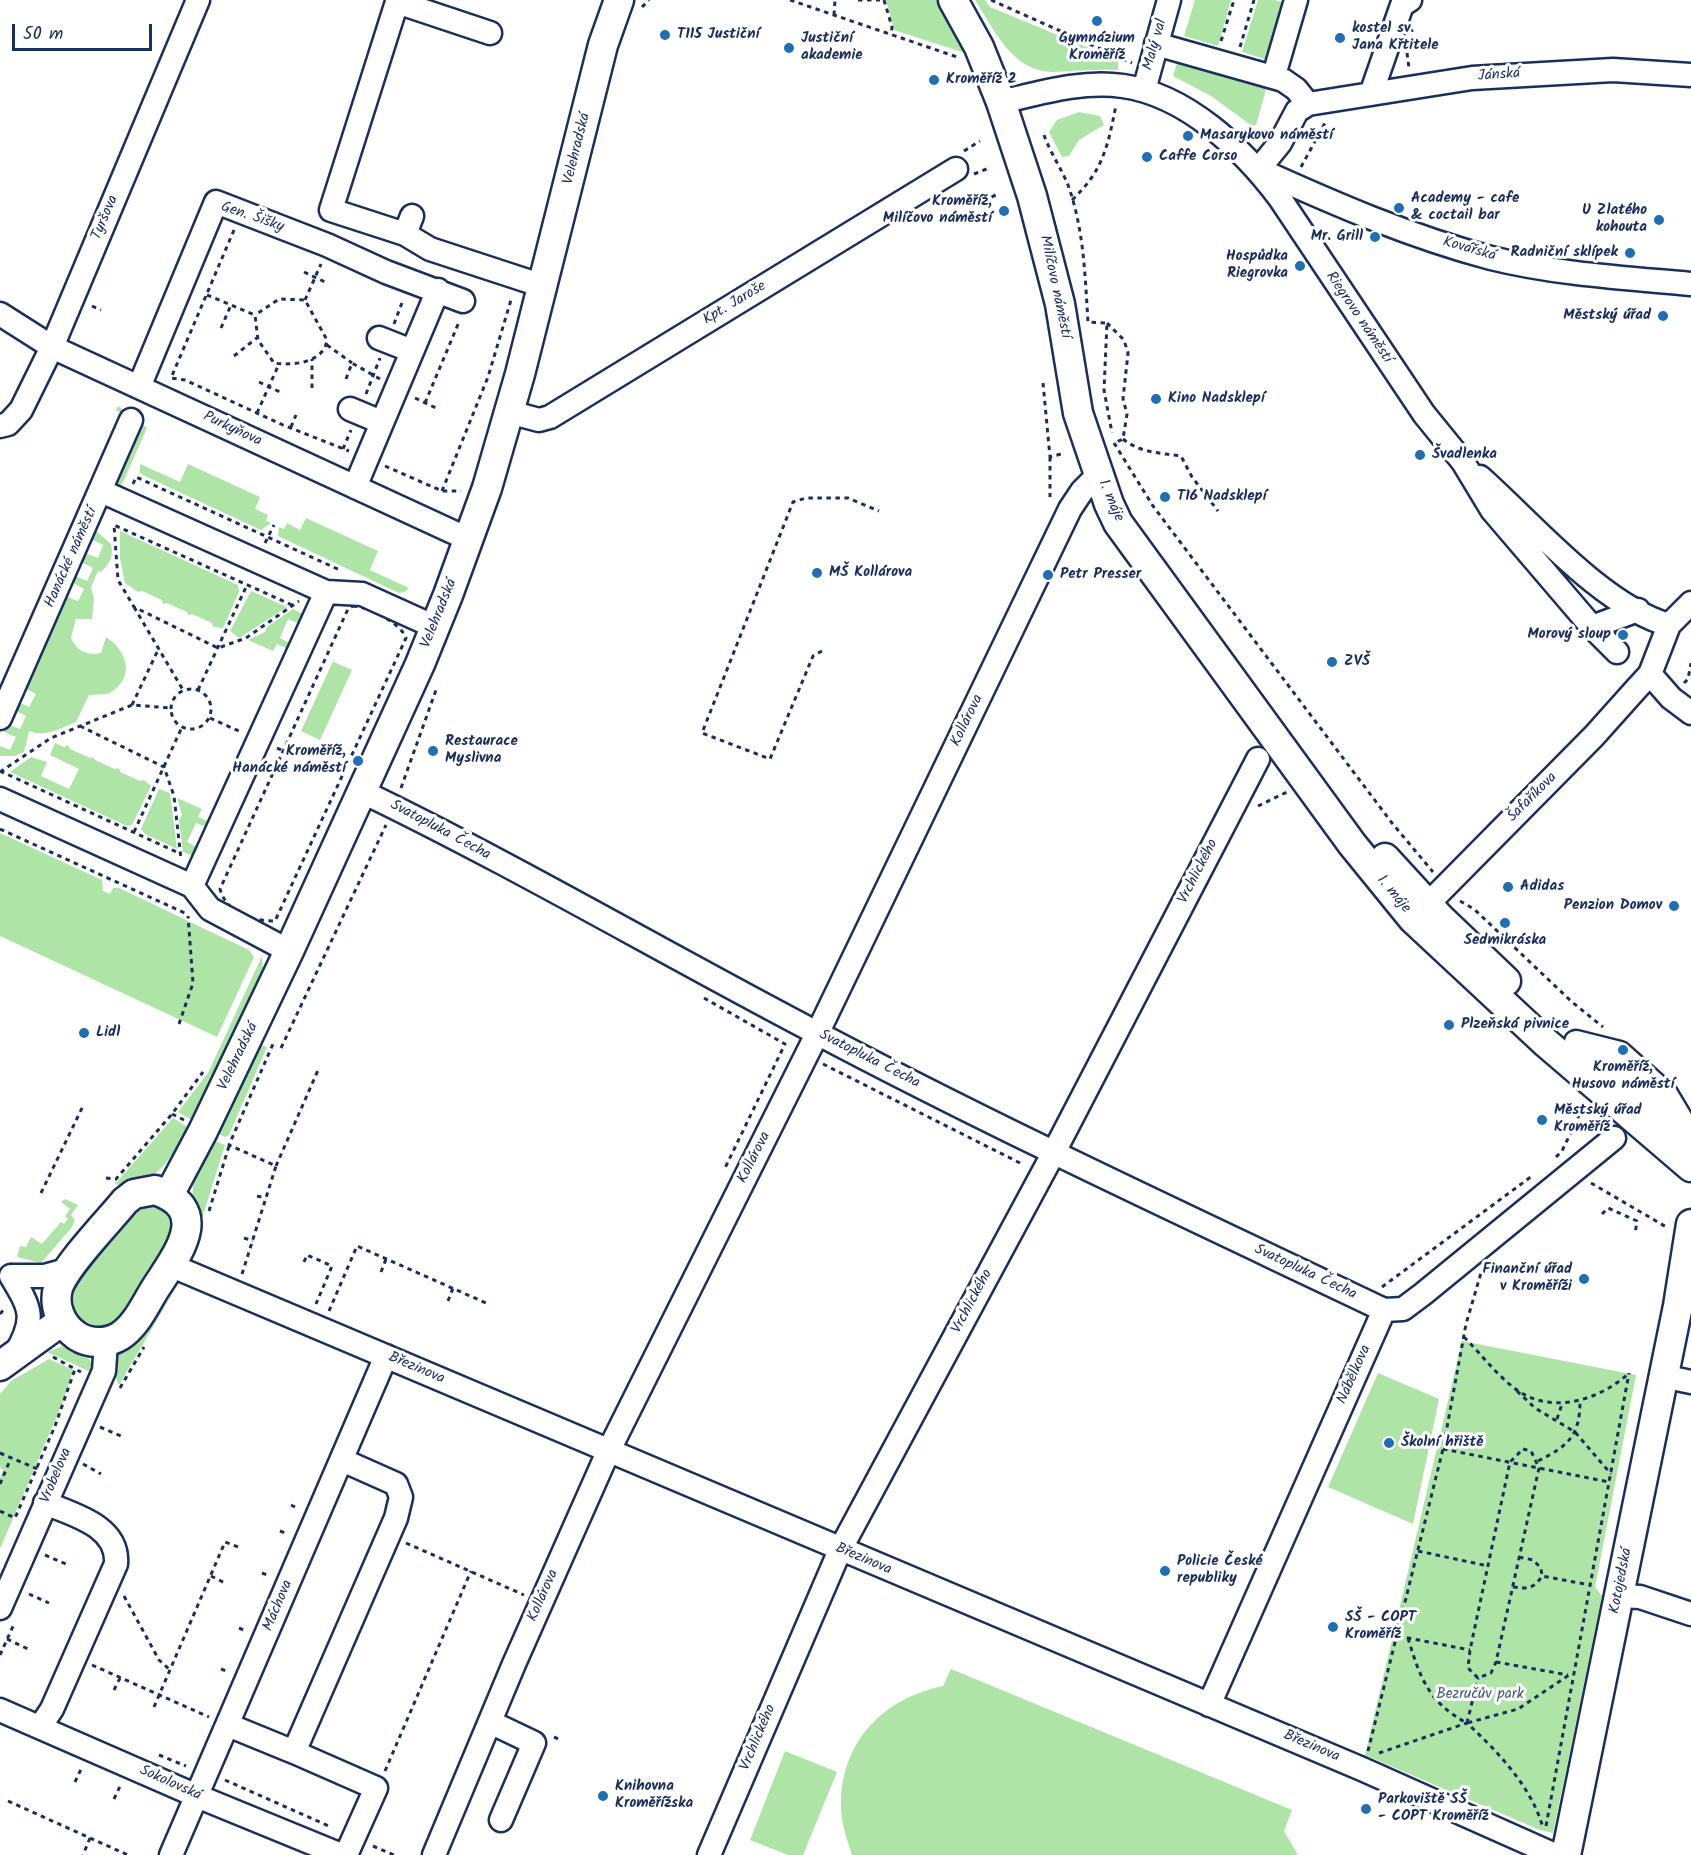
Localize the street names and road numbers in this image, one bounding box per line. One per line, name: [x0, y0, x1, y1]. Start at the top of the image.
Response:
street label: Malý val: [1140, 17, 1172, 73]
street label: Jánská: [1477, 66, 1521, 86]
street label: Velehradská: [560, 111, 596, 187]
street label: Tyršova: [89, 193, 123, 243]
street label: Gen. Šišky: [218, 199, 286, 237]
street label: Milíčovo náměstí: [1034, 234, 1074, 340]
street label: Kovářská: [1440, 234, 1498, 266]
street label: Riegrovo náměstí: [1321, 269, 1395, 367]
street label: Kpt. Jaroše: [700, 278, 770, 330]
street label: Purkyňova: [200, 409, 264, 451]
street label: 1. máje: [1093, 477, 1127, 525]
street label: Hanácké náměstí: [42, 505, 102, 611]
street label: Velehradská: [418, 577, 462, 651]
street label: Kollárova: [948, 692, 988, 750]
street label: Šafaříkova: [1504, 769, 1562, 827]
street label: Svatopluka Čecha: [387, 797, 493, 865]
street label: Vrchlického: [1175, 837, 1223, 907]
street label: 1. máje: [1372, 872, 1414, 918]
street label: Velehradská: [215, 1020, 263, 1094]
street label: Svatopluka Čecha: [815, 1027, 923, 1093]
street label: Kollárova: [734, 1129, 776, 1187]
street label: Svatopluka Čecha: [1251, 1241, 1359, 1305]
street label: Vrchlického: [949, 1267, 997, 1337]
street label: Nábělkova: [1334, 1343, 1376, 1407]
street label: Březinova: [385, 1349, 447, 1389]
street label: Vrobelova: [37, 1446, 77, 1506]
street label: Březinova: [832, 1540, 894, 1580]
street label: Kotojedská: [1607, 1546, 1637, 1616]
street label: Kollárova: [525, 1567, 563, 1625]
street label: Máchova: [260, 1578, 298, 1634]
street label: Vrchlického: [737, 1702, 781, 1774]
street label: Březinova: [1280, 1727, 1342, 1767]
street label: Sokolovská: [136, 1762, 204, 1806]

